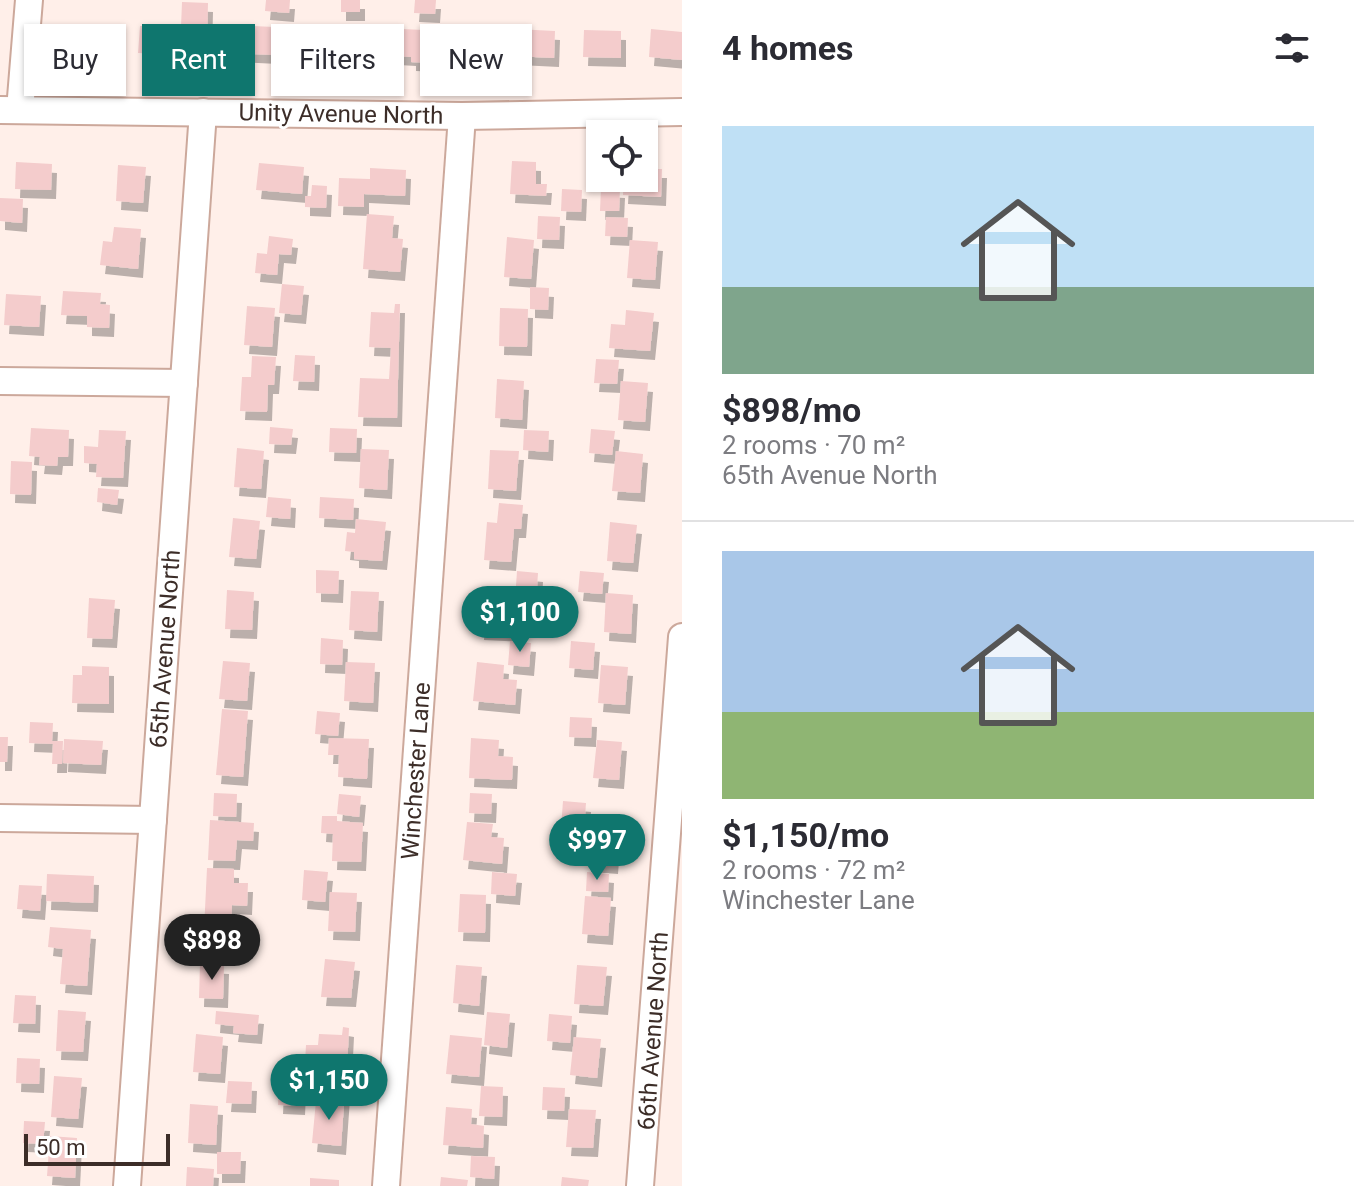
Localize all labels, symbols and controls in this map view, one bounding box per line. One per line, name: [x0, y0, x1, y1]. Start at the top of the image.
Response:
chip: Buy: [24, 24, 126, 96]
chip: Rent: [142, 24, 255, 96]
chip: Filters: [271, 24, 404, 96]
chip: New: [420, 24, 532, 96]
icon: filters: [1270, 26, 1314, 70]
text: 4 homes: [722, 28, 853, 68]
street label: Unity Avenue North: [238, 98, 444, 130]
map controls: [586, 120, 658, 192]
button: locate: [586, 120, 658, 192]
icon: home: [946, 178, 1090, 322]
text: $898/mo: [722, 390, 861, 430]
text: 2 rooms · 70 m²: [722, 430, 905, 460]
text: 65th Avenue North: [722, 460, 938, 490]
street label: 65th Avenue North: [144, 549, 186, 749]
pin: $1,100: [455, 586, 585, 654]
text: $1,100: [480, 597, 560, 627]
icon: home: [946, 603, 1090, 747]
street label: Winchester Lane: [396, 681, 436, 861]
pin: $997: [550, 814, 644, 882]
text: $1,150/mo: [722, 815, 889, 855]
text: $997: [567, 825, 627, 855]
text: 2 rooms · 72 m²: [722, 855, 905, 885]
text: Winchester Lane: [722, 885, 915, 915]
pin: $898: [165, 914, 259, 982]
text: $898: [182, 925, 242, 955]
street label: 66th Avenue North: [632, 931, 674, 1131]
pin: $1,150: [264, 1054, 394, 1122]
text: $1,150: [289, 1065, 369, 1095]
scale bar: [24, 1130, 170, 1166]
text: 50 m: [36, 1135, 85, 1160]

